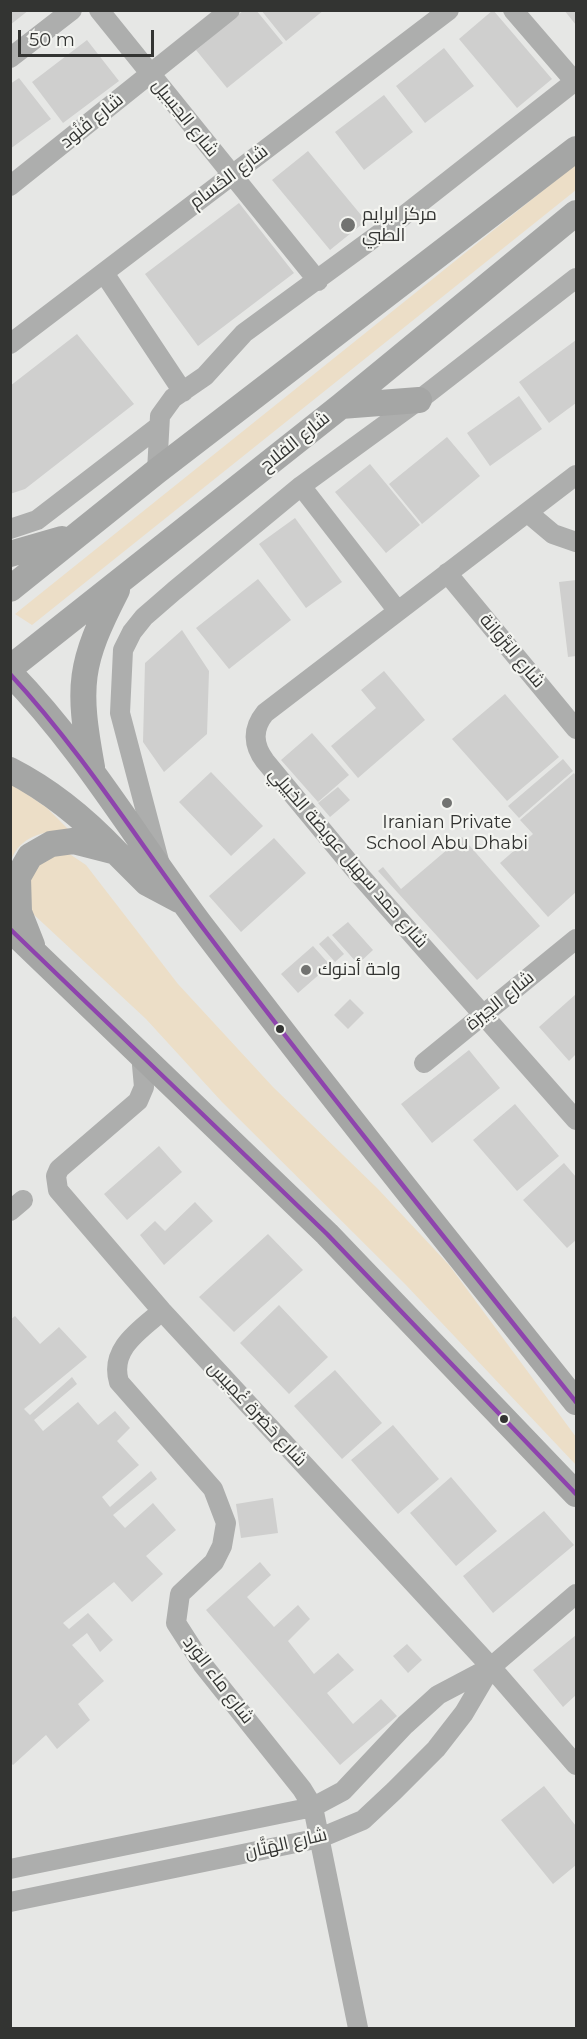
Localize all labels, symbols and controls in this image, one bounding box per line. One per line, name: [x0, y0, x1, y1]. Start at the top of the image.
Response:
scale bar: [21, 18, 158, 56]
text: 50 m: [29, 29, 75, 51]
street label: شارع الحِسِيل: [147, 75, 223, 161]
street label: شارع فُنُود: [56, 89, 128, 153]
street label: شارع الحُسام: [186, 141, 272, 213]
place label: مركز ابرايم الطبي: [362, 204, 437, 246]
marker: مركز ابرايم الطبي: [339, 216, 357, 234]
street label: شارع الفلاح: [256, 407, 334, 477]
street label: شارع البَرَّوانة: [475, 610, 549, 692]
street label: شارع حمد سهيل عويضة الخييلي: [264, 763, 432, 953]
marker: Iranian Private School Abu Dhabi: [440, 796, 454, 810]
place label: Iranian Private School Abu Dhabi: [366, 812, 528, 854]
place label: واحة أدنوك: [318, 959, 401, 981]
marker: واحة أدنوك: [299, 963, 313, 977]
street label: شارع الجِيرَة: [462, 967, 538, 1035]
unlabelled marker: [274, 1023, 286, 1035]
street label: شارع حَضرة غُمِيس: [203, 1357, 311, 1471]
unlabelled marker: [498, 1413, 510, 1425]
street label: شارع ماء الوَرد: [178, 1632, 258, 1728]
street label: شارع الهَتَّان: [243, 1824, 329, 1864]

